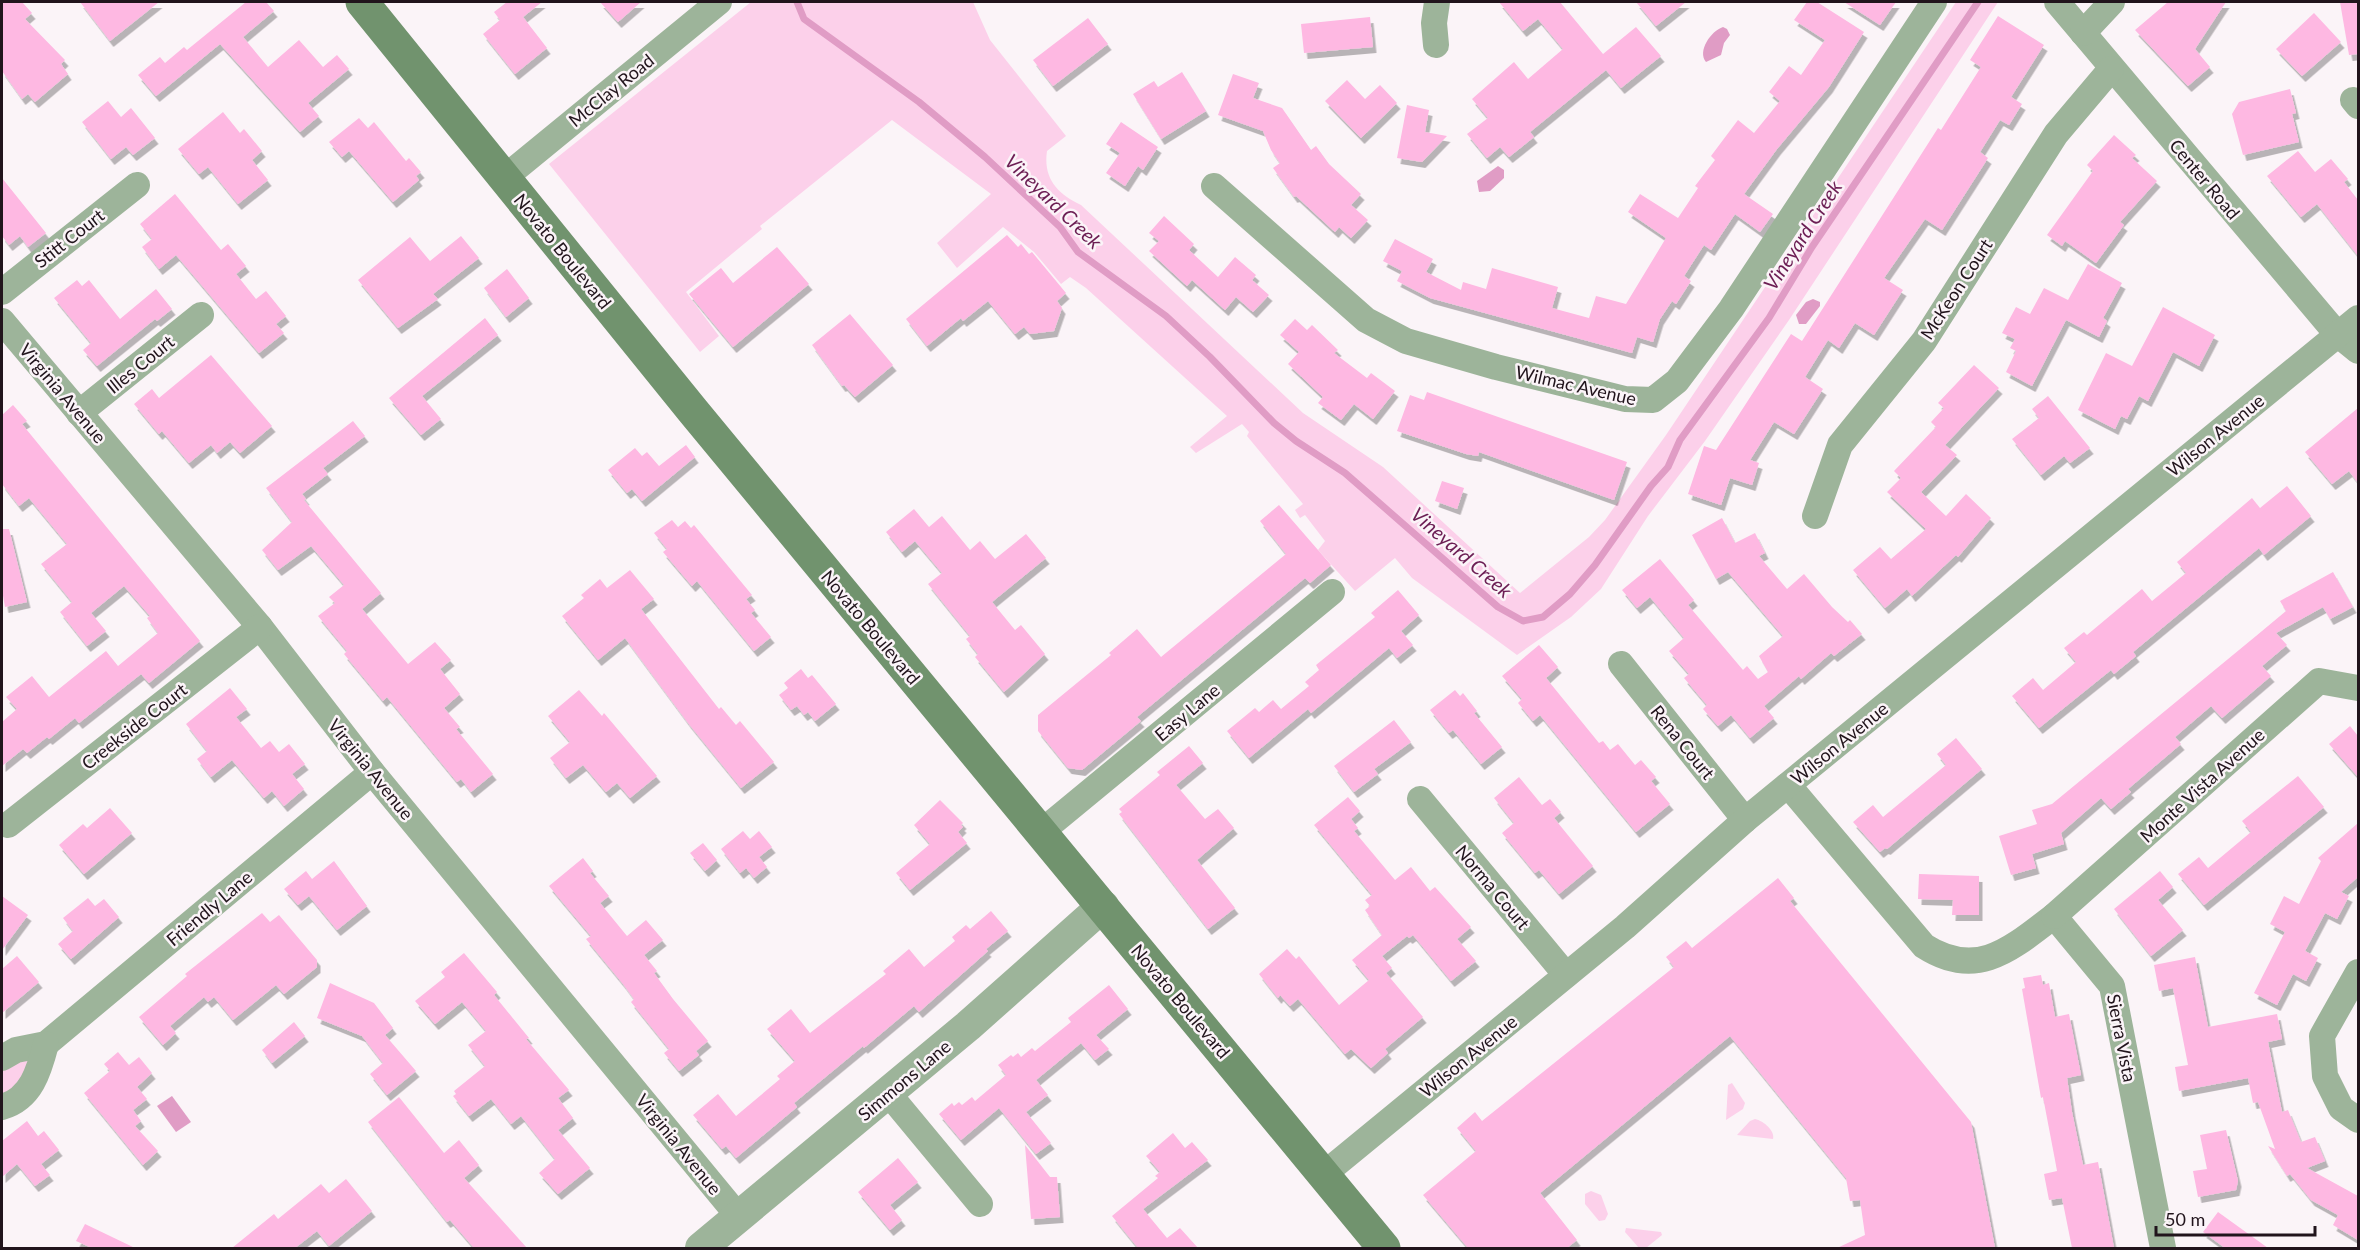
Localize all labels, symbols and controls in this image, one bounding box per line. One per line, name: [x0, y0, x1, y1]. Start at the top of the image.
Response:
street label: McClay Road: [564, 49, 658, 131]
street label: Center Road: [2165, 134, 2245, 224]
water label: Vineyard Creek: [1000, 149, 1108, 254]
water label: Vineyard Creek: [1758, 175, 1847, 294]
street label: Novato Boulevard: [510, 189, 616, 313]
street label: Stitt Court: [30, 204, 109, 272]
street label: McKeon Court: [1915, 234, 1997, 343]
street label: Illes Court: [102, 330, 179, 398]
street label: Virginia Avenue: [15, 339, 111, 447]
street label: Wilmac Avenue: [1514, 360, 1638, 410]
street label: Wilson Avenue: [2162, 389, 2268, 481]
water label: Vineyard Creek: [1407, 502, 1518, 603]
street label: Novato Boulevard: [817, 565, 925, 689]
street label: Creekside Court: [77, 678, 192, 774]
street label: Easy Lane: [1150, 678, 1224, 746]
street label: Wilson Avenue: [1786, 697, 1892, 789]
street label: Rena Court: [1646, 701, 1720, 784]
street label: Virginia Avenue: [324, 714, 418, 824]
street label: Monte Vista Avenue: [2135, 723, 2269, 847]
street label: Norma Court: [1451, 840, 1535, 934]
street label: Friendly Lane: [162, 866, 256, 950]
street label: Novato Boulevard: [1127, 939, 1235, 1063]
street label: Sierra Vista: [2103, 992, 2141, 1084]
street label: Wilson Avenue: [1415, 1010, 1521, 1102]
street label: Simmons Lane: [853, 1035, 955, 1125]
street label: Virginia Avenue: [632, 1089, 726, 1199]
scale bar: [2156, 1199, 2315, 1237]
text: 50 m: [2165, 1208, 2205, 1230]

